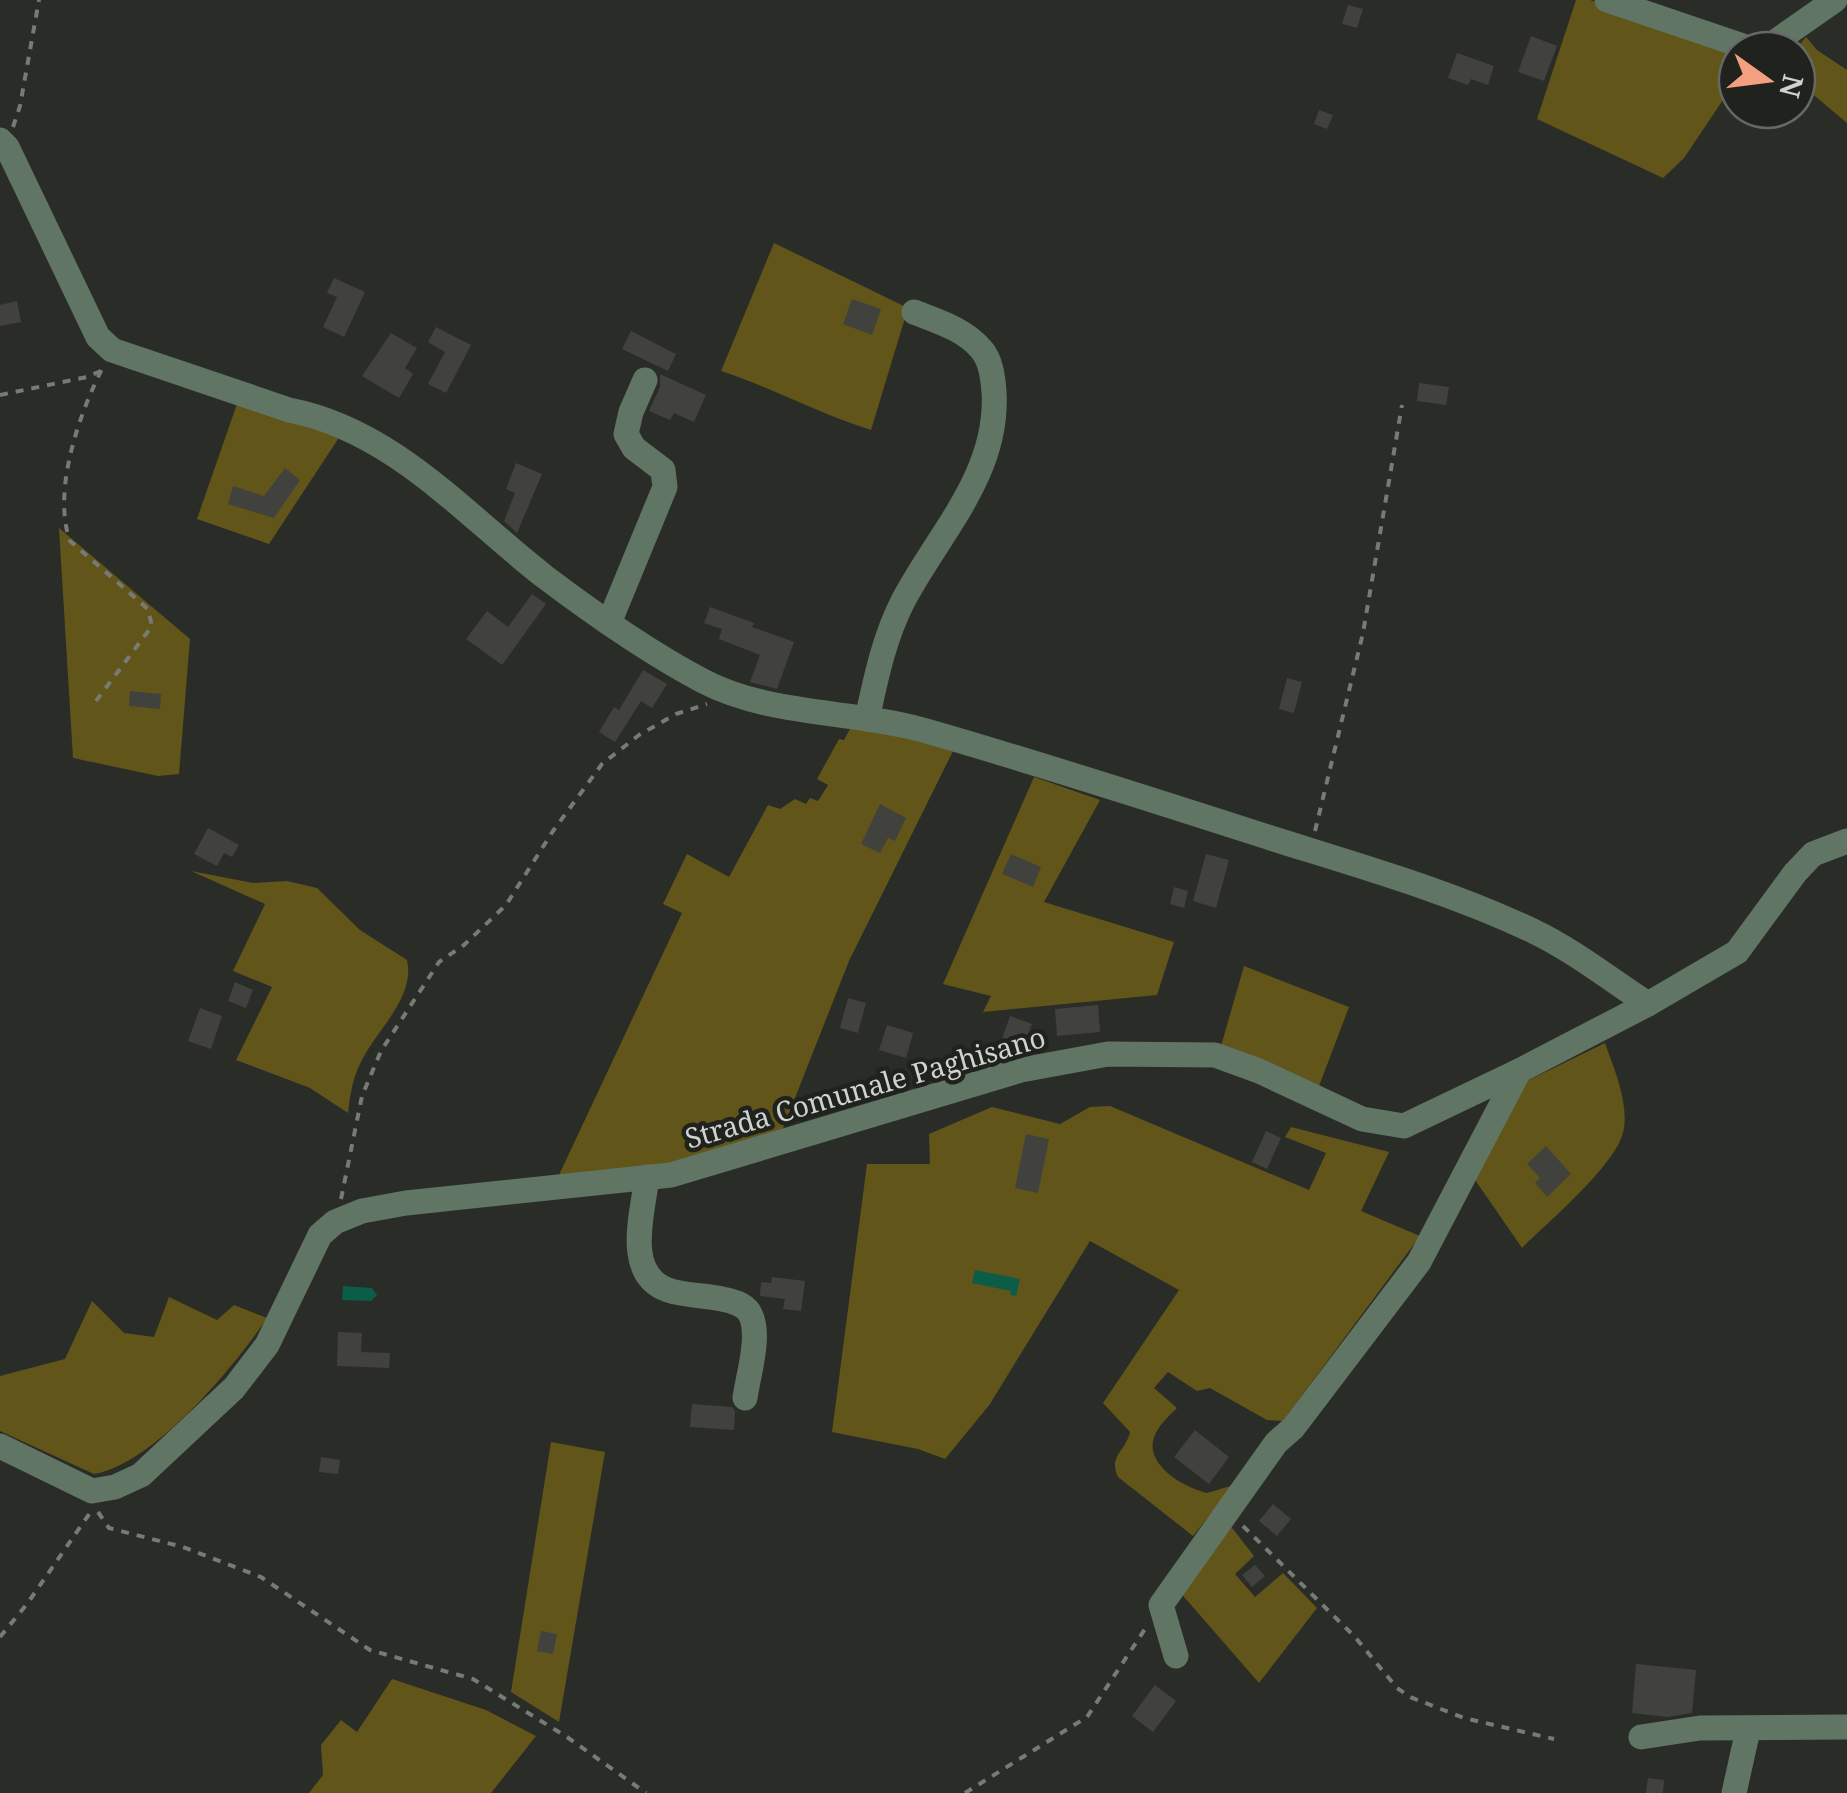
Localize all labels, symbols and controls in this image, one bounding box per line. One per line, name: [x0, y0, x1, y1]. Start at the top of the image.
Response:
north arrow: [1717, 30, 1817, 130]
text: N: [1771, 71, 1813, 102]
street label: Strada Comunale Paghisano: [680, 1017, 1050, 1157]

